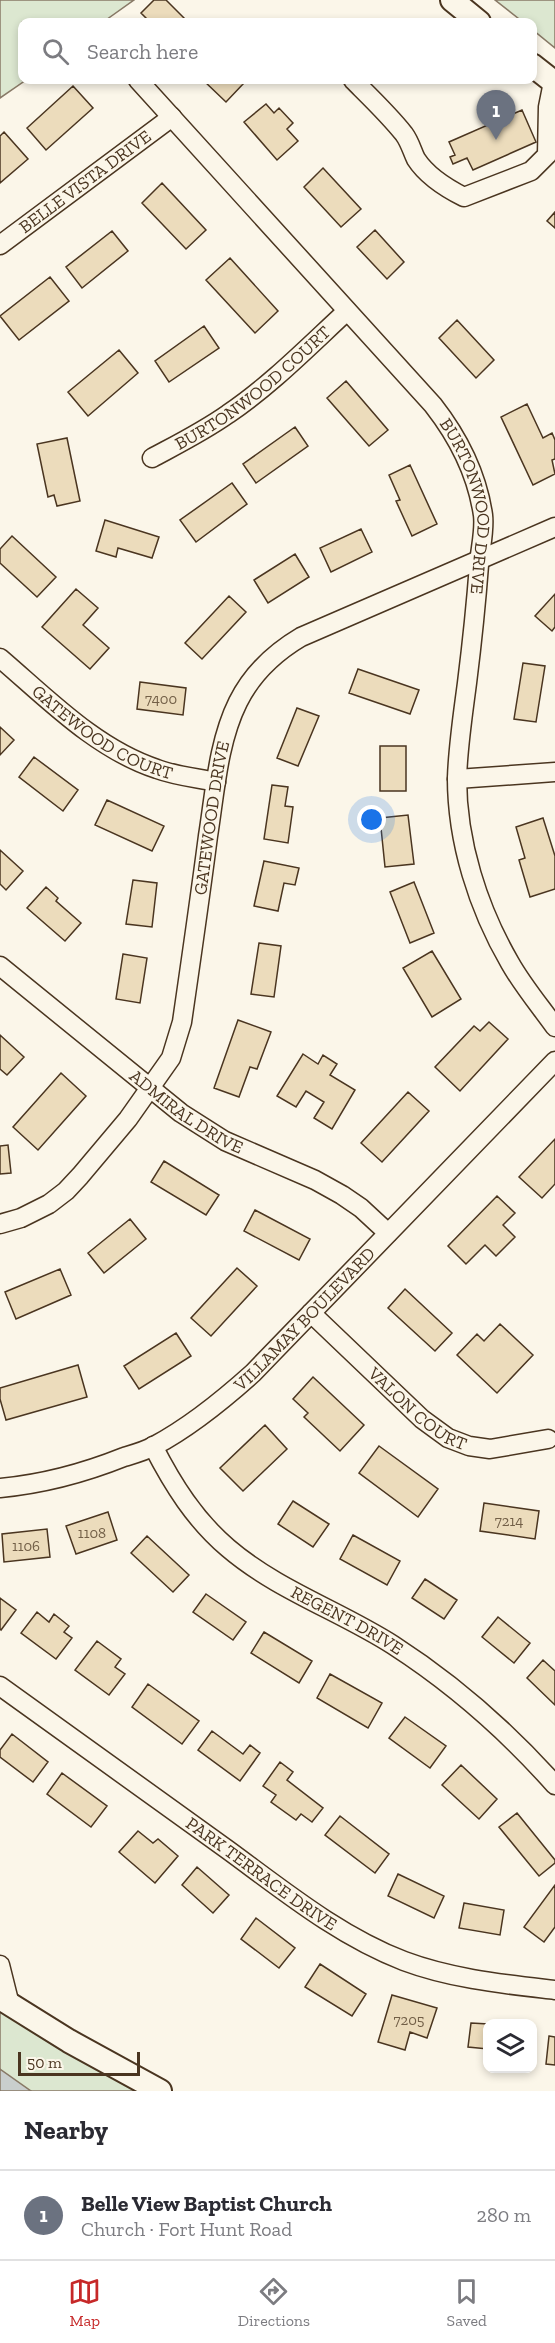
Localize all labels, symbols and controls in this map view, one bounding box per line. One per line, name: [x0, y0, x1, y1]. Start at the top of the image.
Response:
search box: [18, 18, 537, 84]
icon: search: [39, 35, 72, 68]
text: Search here: [87, 38, 198, 65]
pin: 1: [476, 90, 516, 140]
street label: BELLE VISTA DRIVE: [15, 125, 155, 238]
street label: BURTONWOOD COURT: [171, 321, 335, 455]
street label: BURTONWOOD DRIVE: [435, 414, 495, 595]
street label: GATEWOOD COURT: [27, 680, 175, 784]
house number: 7400: [145, 690, 177, 708]
street label: GATEWOOD DRIVE: [189, 739, 234, 896]
your location: [357, 805, 386, 834]
street label: ADMIRAL DRIVE: [125, 1065, 246, 1158]
street label: VILLAMAY BOULEVARD: [229, 1243, 380, 1396]
street label: VALON COURT: [363, 1362, 470, 1455]
house number: 7214: [495, 1512, 523, 1530]
house number: 1108: [78, 1524, 106, 1542]
house number: 1106: [12, 1537, 40, 1555]
street label: REGENT DRIVE: [287, 1581, 408, 1660]
street label: PARK TERRACE DRIVE: [182, 1812, 341, 1935]
house number: 7205: [393, 2011, 425, 2029]
map controls: [483, 2019, 537, 2073]
button: layers: [483, 2019, 537, 2073]
scale bar: [18, 2049, 140, 2076]
text: 50 m: [27, 2053, 62, 2072]
text: Nearby: [24, 2114, 108, 2146]
text: Belle View Baptist Church: [81, 2190, 332, 2217]
text: 1: [39, 2203, 48, 2227]
text: 280 m: [477, 2203, 531, 2227]
text: Church · Fort Hunt Road: [81, 2217, 292, 2241]
tab: Map: [68, 2275, 101, 2330]
tab: Directions: [238, 2275, 310, 2330]
tab: Saved: [447, 2275, 487, 2330]

